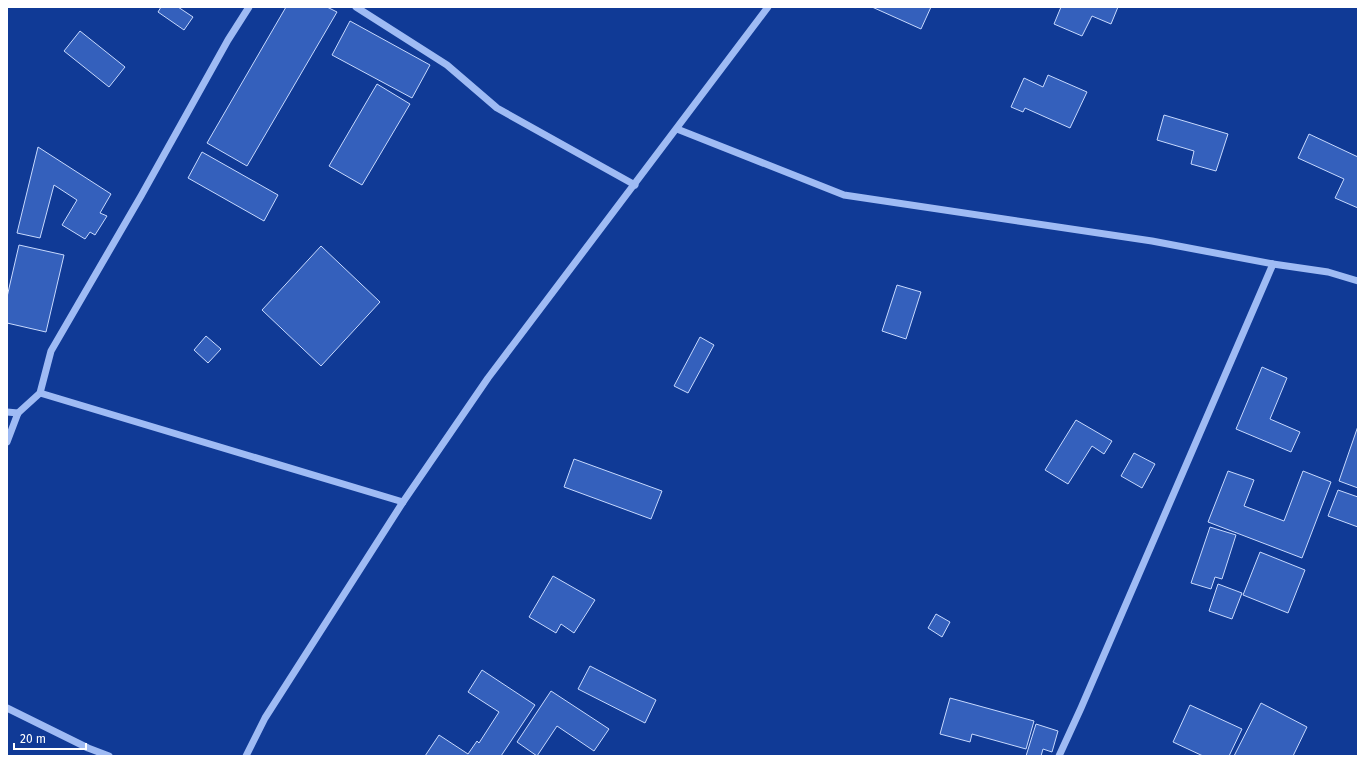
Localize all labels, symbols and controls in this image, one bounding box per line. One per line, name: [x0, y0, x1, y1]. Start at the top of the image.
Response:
scale bar: [14, 725, 86, 751]
text: 20 m: [20, 732, 46, 746]

